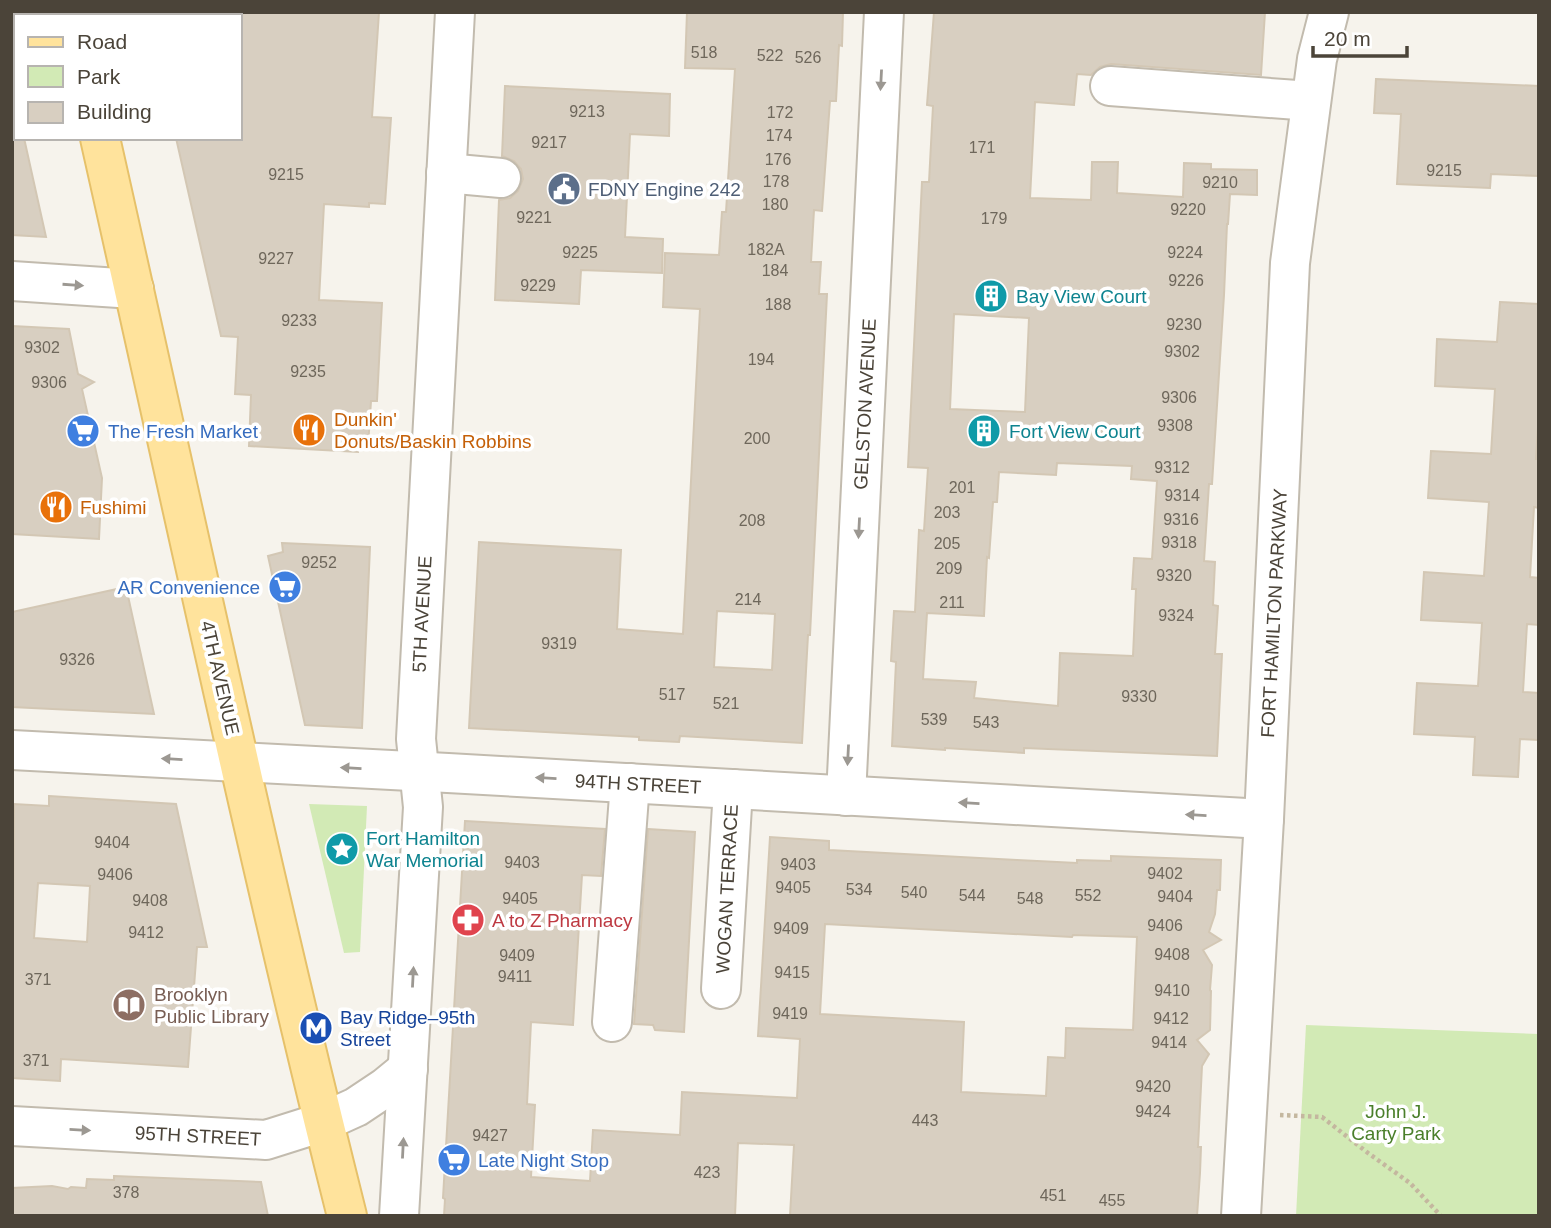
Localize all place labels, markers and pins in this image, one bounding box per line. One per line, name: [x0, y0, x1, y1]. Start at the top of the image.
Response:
public building icon: FDNY Engine 242: [545, 170, 583, 208]
place label: FDNY Engine 242: [588, 179, 741, 200]
building icon: Bay View Court: [972, 277, 1010, 315]
place label: Bay View Court: [1016, 286, 1147, 307]
place label: Dunkin' Donuts/Baskin Robbins: [334, 409, 532, 452]
restaurant icon: Dunkin' Donuts/Baskin Robbins: [290, 411, 328, 449]
supermarket icon: The Fresh Market: [64, 412, 102, 450]
building icon: Fort View Court: [965, 412, 1003, 450]
place label: The Fresh Market: [108, 421, 259, 442]
place label: Fort View Court: [1009, 421, 1141, 442]
restaurant icon: Fushimi: [37, 488, 75, 526]
place label: Fushimi: [80, 497, 147, 518]
supermarket icon: AR Convenience: [266, 568, 304, 606]
place label: AR Convenience: [117, 577, 260, 598]
place label: Fort Hamilton War Memorial: [366, 828, 484, 871]
place icon: Fort Hamilton War Memorial: [323, 830, 361, 868]
pharmacy icon: A to Z Pharmacy: [449, 901, 487, 939]
place label: A to Z Pharmacy: [492, 910, 633, 931]
place label: Brooklyn Public Library: [154, 984, 270, 1027]
library icon: Brooklyn Public Library: [110, 986, 148, 1024]
place label: Bay Ridge–95th Street: [340, 1007, 475, 1050]
metro station icon: Bay Ridge–95th Street: [297, 1009, 335, 1047]
supermarket icon: Late Night Stop: [435, 1141, 473, 1179]
place label: Late Night Stop: [478, 1150, 609, 1171]

